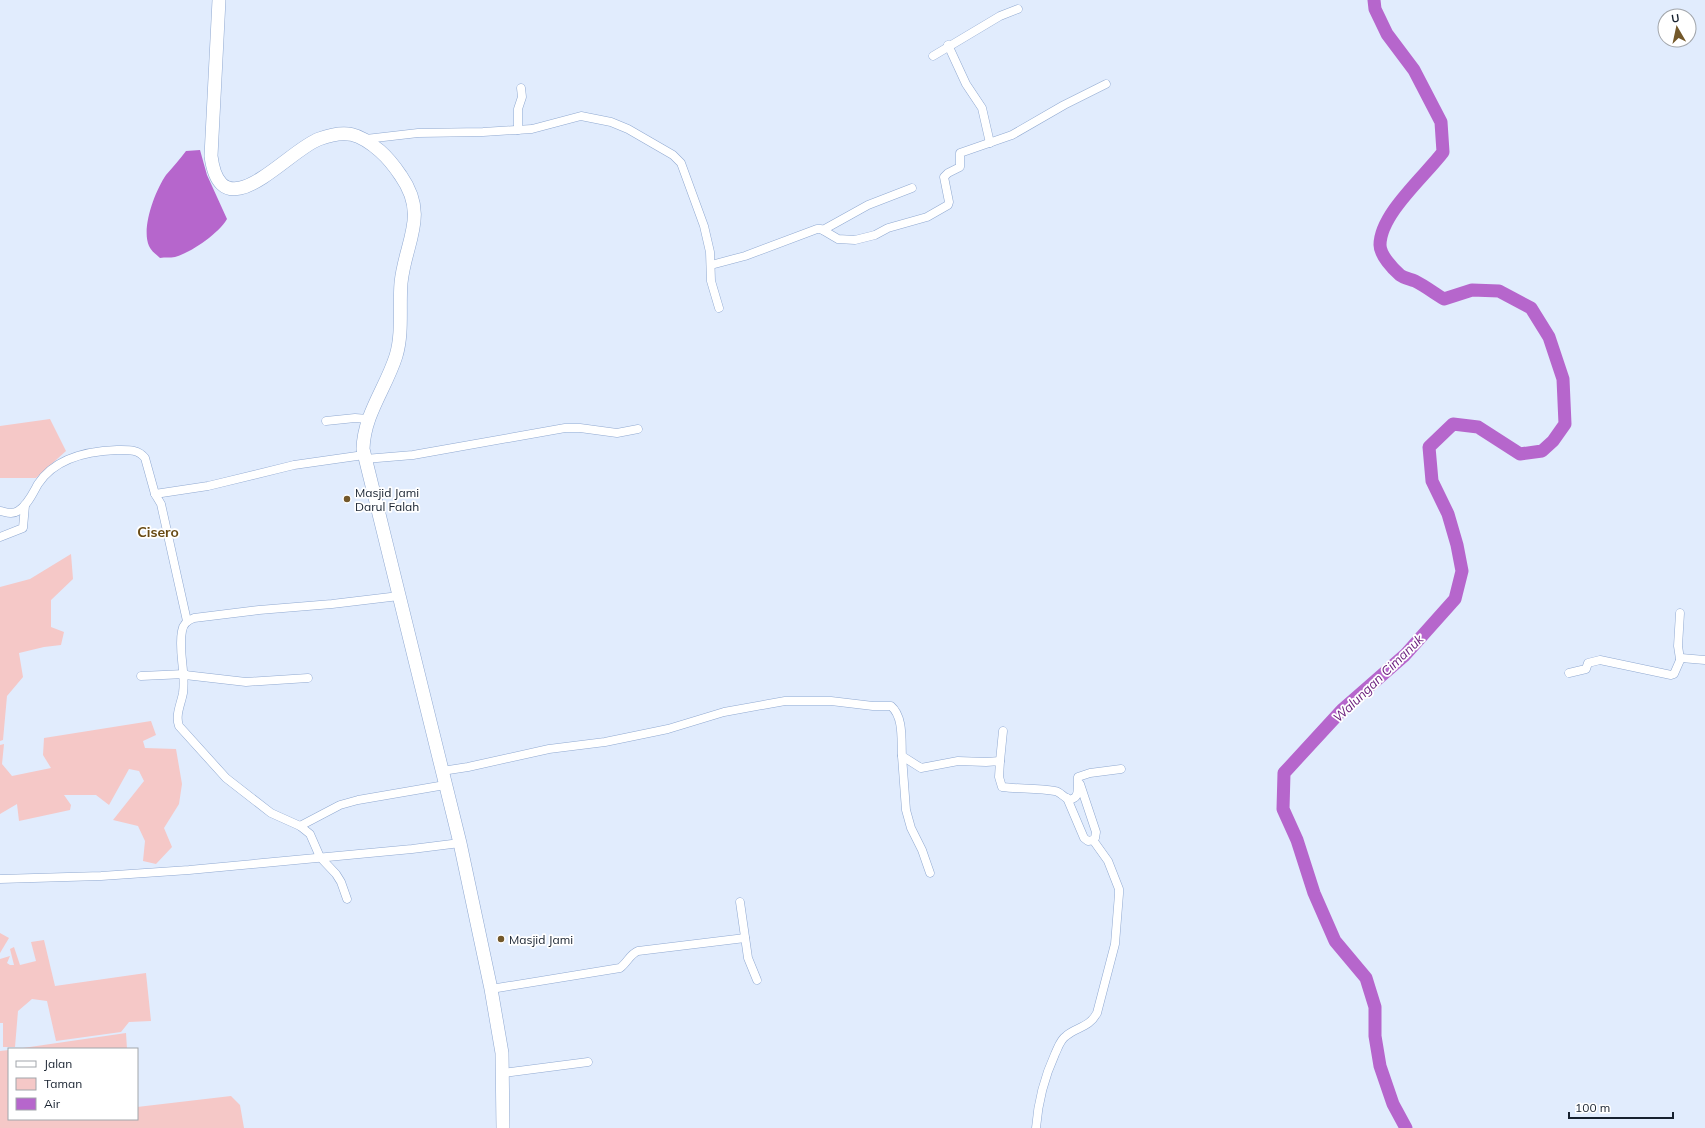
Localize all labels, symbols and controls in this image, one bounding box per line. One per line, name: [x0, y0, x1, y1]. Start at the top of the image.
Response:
north arrow: [1657, 8, 1697, 48]
text: U: [1670, 11, 1681, 26]
place label: Masjid Jami Darul Falah: [355, 485, 419, 514]
marker: Masjid Jami Darul Falah: [342, 494, 352, 504]
district label: Cisero: [137, 523, 179, 541]
water label: Walungan Cimanuk: [1330, 631, 1427, 725]
place label: Masjid Jami: [509, 932, 573, 947]
marker: Masjid Jami: [496, 934, 506, 944]
legend: [8, 1048, 138, 1120]
text: Jalan: [44, 1056, 72, 1071]
text: Taman: [44, 1076, 82, 1091]
scale bar: [1569, 1094, 1673, 1120]
text: Air: [44, 1096, 61, 1111]
text: 100 m: [1575, 1100, 1610, 1115]

